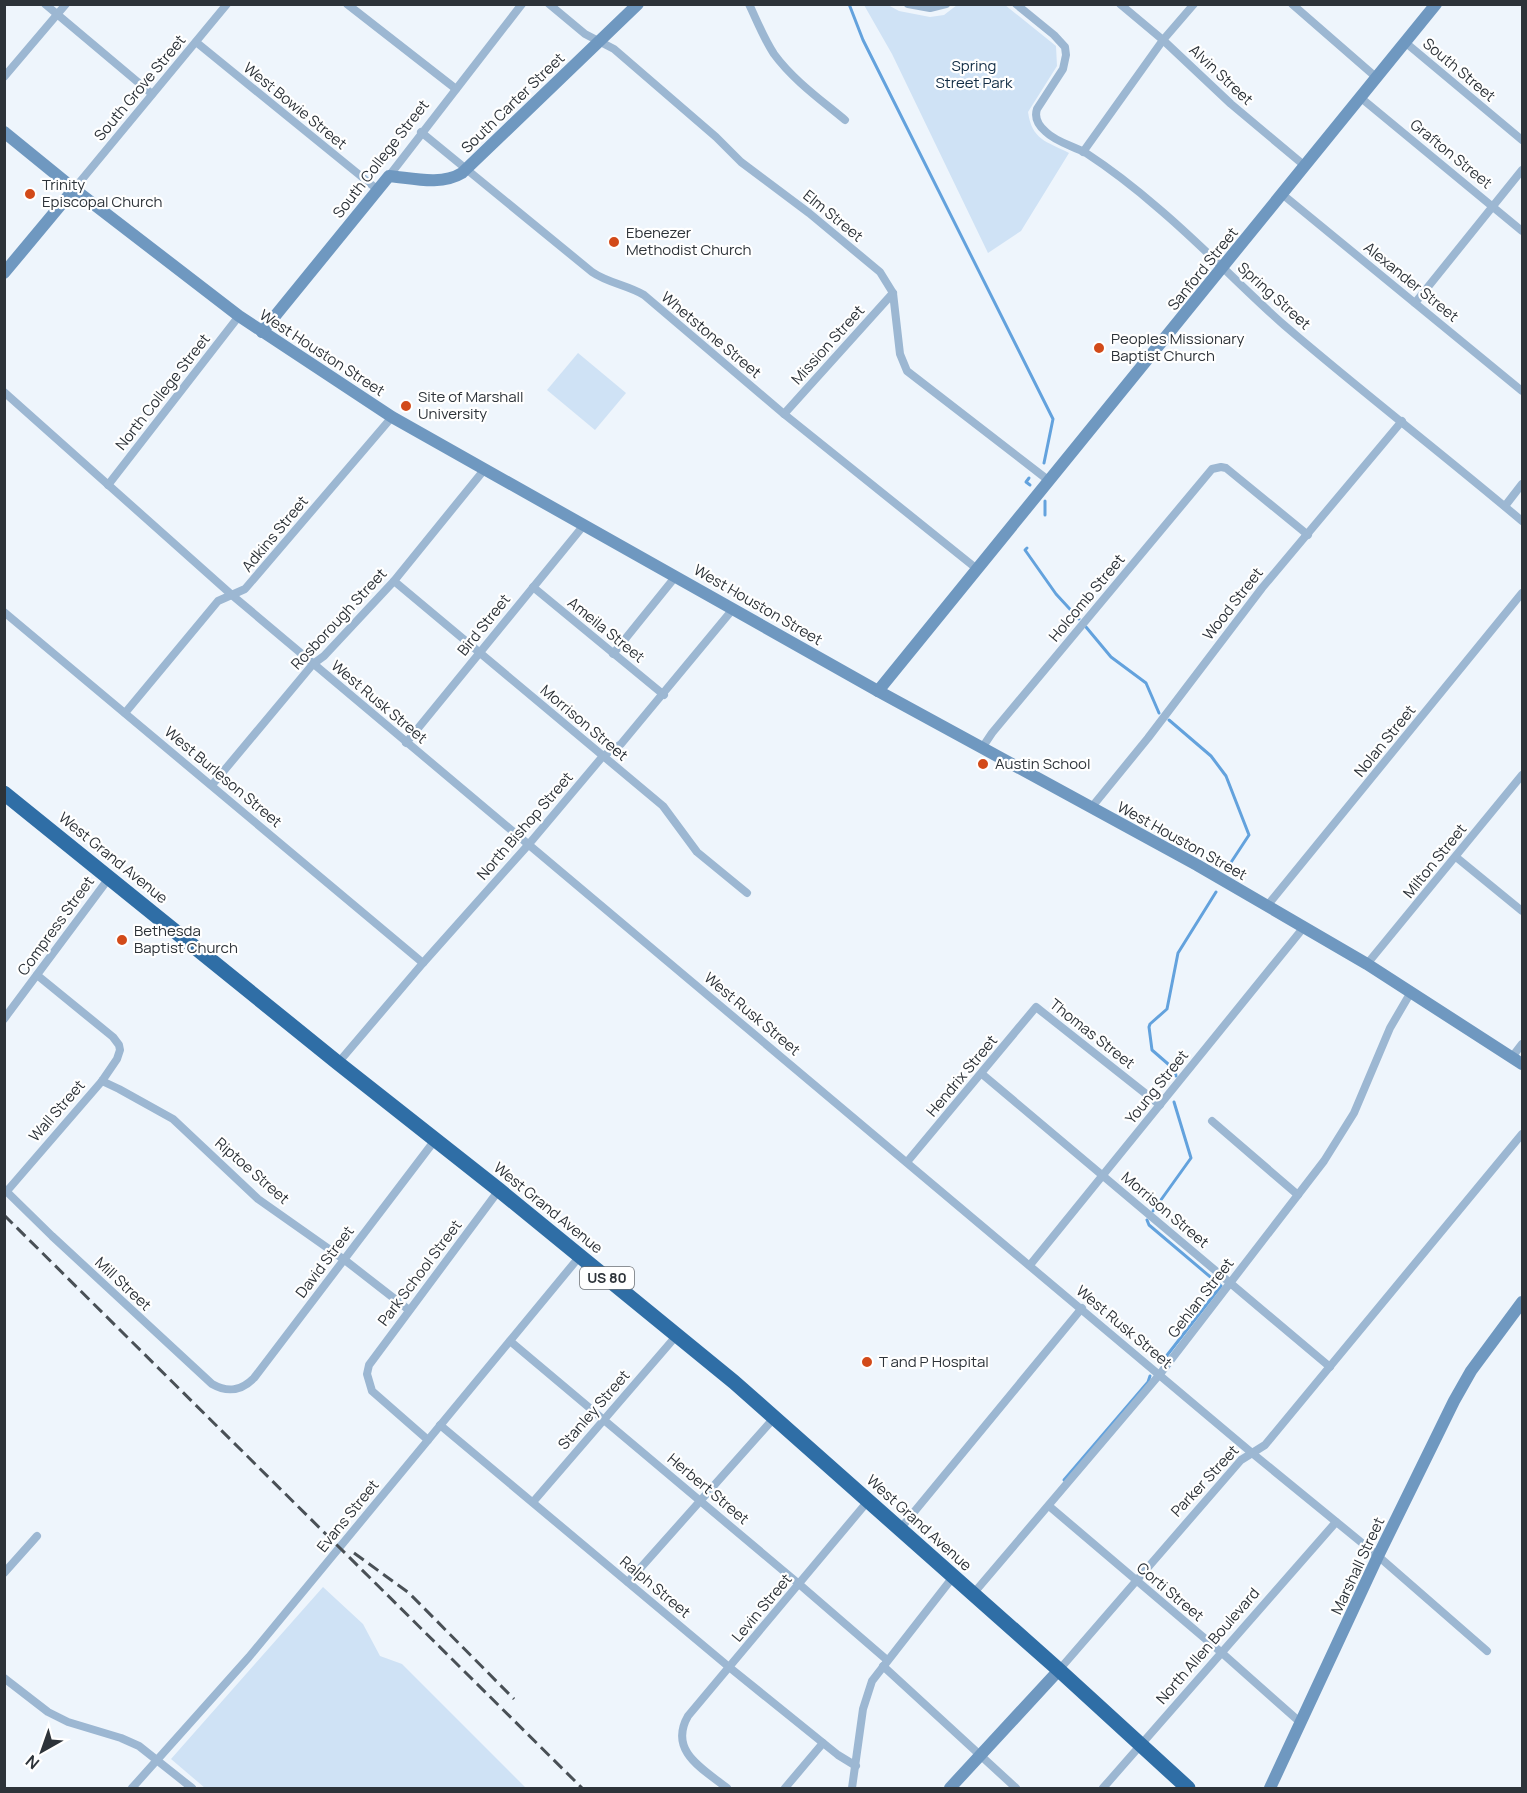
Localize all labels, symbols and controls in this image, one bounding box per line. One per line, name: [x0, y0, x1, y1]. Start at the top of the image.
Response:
street label: South Grove Street: [89, 30, 190, 145]
street label: South Street: [1418, 33, 1500, 106]
street label: Alvin Street: [1185, 40, 1258, 110]
street label: South Carter Street: [456, 48, 569, 158]
park label: Spring Street Park: [936, 55, 1013, 93]
street label: West Bowie Street: [239, 57, 351, 154]
street label: South College Street: [328, 95, 434, 222]
street label: Grafton Street: [1406, 114, 1497, 193]
place label: Trinity Episcopal Church: [42, 174, 163, 212]
street label: Elm Street: [799, 185, 868, 246]
marker: Trinity Episcopal Church: [23, 187, 37, 201]
place label: Ebenezer Methodist Church: [626, 222, 752, 260]
street label: Sanford Street: [1162, 223, 1243, 315]
marker: Ebenezer Methodist Church: [607, 235, 621, 249]
street label: Alexander Street: [1359, 237, 1463, 326]
street label: Spring Street: [1233, 257, 1316, 334]
street label: Whetstone Street: [657, 286, 766, 383]
street label: Mission Street: [786, 300, 869, 389]
street label: West Houston Street: [256, 304, 389, 401]
place label: Peoples Missionary Baptist Church: [1111, 328, 1244, 366]
street label: North College Street: [110, 329, 215, 454]
marker: Peoples Missionary Baptist Church: [1092, 341, 1106, 355]
place label: Site of Marshall University: [418, 386, 524, 424]
marker: Site of Marshall University: [399, 399, 413, 413]
street label: Adkins Street: [237, 491, 313, 576]
street label: Holcomb Street: [1044, 549, 1129, 646]
street label: West Houston Street: [690, 559, 826, 650]
street label: Rosborough Street: [286, 563, 391, 674]
street label: Wood Street: [1198, 563, 1268, 644]
street label: Bird Street: [452, 589, 515, 660]
street label: Ameila Street: [563, 592, 649, 667]
street label: West Rusk Street: [327, 655, 432, 748]
street label: Morrison Street: [536, 680, 633, 766]
street label: Nolan Street: [1349, 700, 1420, 781]
street label: West Burleson Street: [160, 721, 286, 832]
place label: Austin School: [995, 753, 1090, 774]
marker: Austin School: [976, 757, 990, 771]
street label: North Bishop Street: [472, 767, 577, 884]
street label: West Houston Street: [1114, 796, 1251, 885]
street label: West Grand Avenue: [54, 807, 173, 908]
street label: Milton Street: [1398, 819, 1471, 902]
street label: Compress Street: [12, 872, 99, 980]
place label: Bethesda Baptist Church: [134, 920, 238, 958]
marker: Bethesda Baptist Church: [115, 933, 129, 947]
street label: West Rusk Street: [700, 967, 805, 1060]
street label: Thomas Street: [1045, 994, 1139, 1074]
street label: Hendrix Street: [921, 1030, 1002, 1121]
street label: Young Street: [1120, 1045, 1193, 1128]
street label: Wall Street: [24, 1075, 89, 1146]
street label: Riptoe Street: [211, 1132, 294, 1209]
street label: West Grand Avenue: [489, 1157, 608, 1258]
street label: Morrison Street: [1117, 1167, 1214, 1253]
street label: Park School Street: [373, 1215, 466, 1330]
street label: David Street: [291, 1221, 359, 1302]
street label: Mill Street: [91, 1252, 156, 1315]
street label: Gehlan Street: [1163, 1253, 1238, 1342]
road number: US 80: [580, 1267, 634, 1289]
street label: West Rusk Street: [1072, 1280, 1177, 1373]
place label: T and P Hospital: [879, 1351, 989, 1372]
marker: T and P Hospital: [860, 1355, 874, 1369]
street label: Stanley Street: [553, 1365, 634, 1454]
street label: Parker Street: [1166, 1440, 1243, 1521]
street label: Herbert Street: [663, 1448, 754, 1529]
street label: West Grand Avenue: [862, 1470, 977, 1576]
street label: Evans Street: [312, 1475, 383, 1556]
street label: Marshall Street: [1326, 1514, 1389, 1618]
street label: Ralph Street: [616, 1551, 695, 1622]
street label: Corti Street: [1132, 1557, 1208, 1626]
street label: Levin Street: [727, 1569, 796, 1646]
street label: North Allen Boulevard: [1151, 1583, 1264, 1708]
north arrow: [12, 1721, 72, 1781]
text: N: [21, 1750, 44, 1775]

